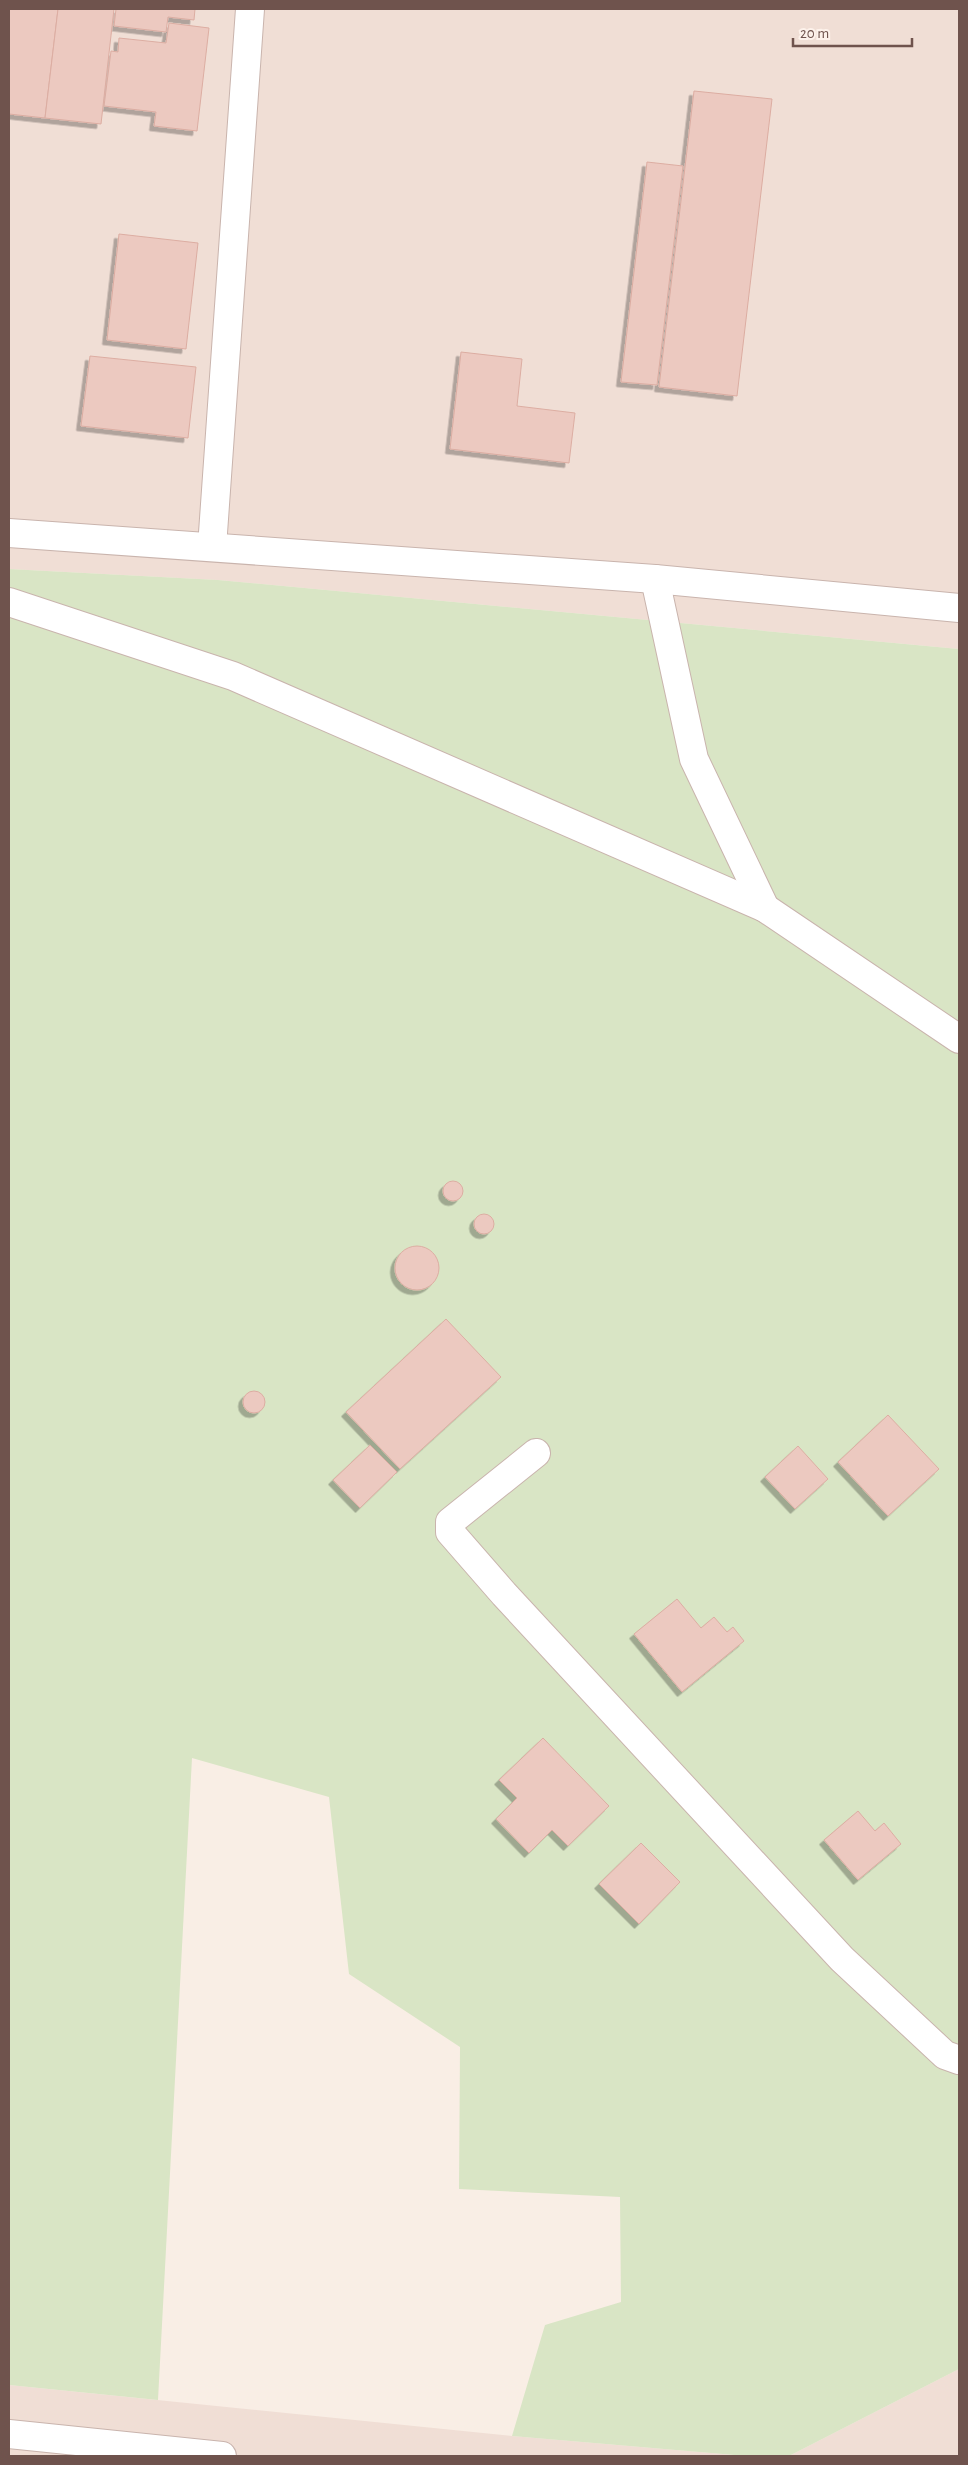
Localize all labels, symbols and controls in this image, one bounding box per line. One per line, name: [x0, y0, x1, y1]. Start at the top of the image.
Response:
scale bar: [793, 15, 912, 47]
text: 20 m: [800, 26, 829, 41]

